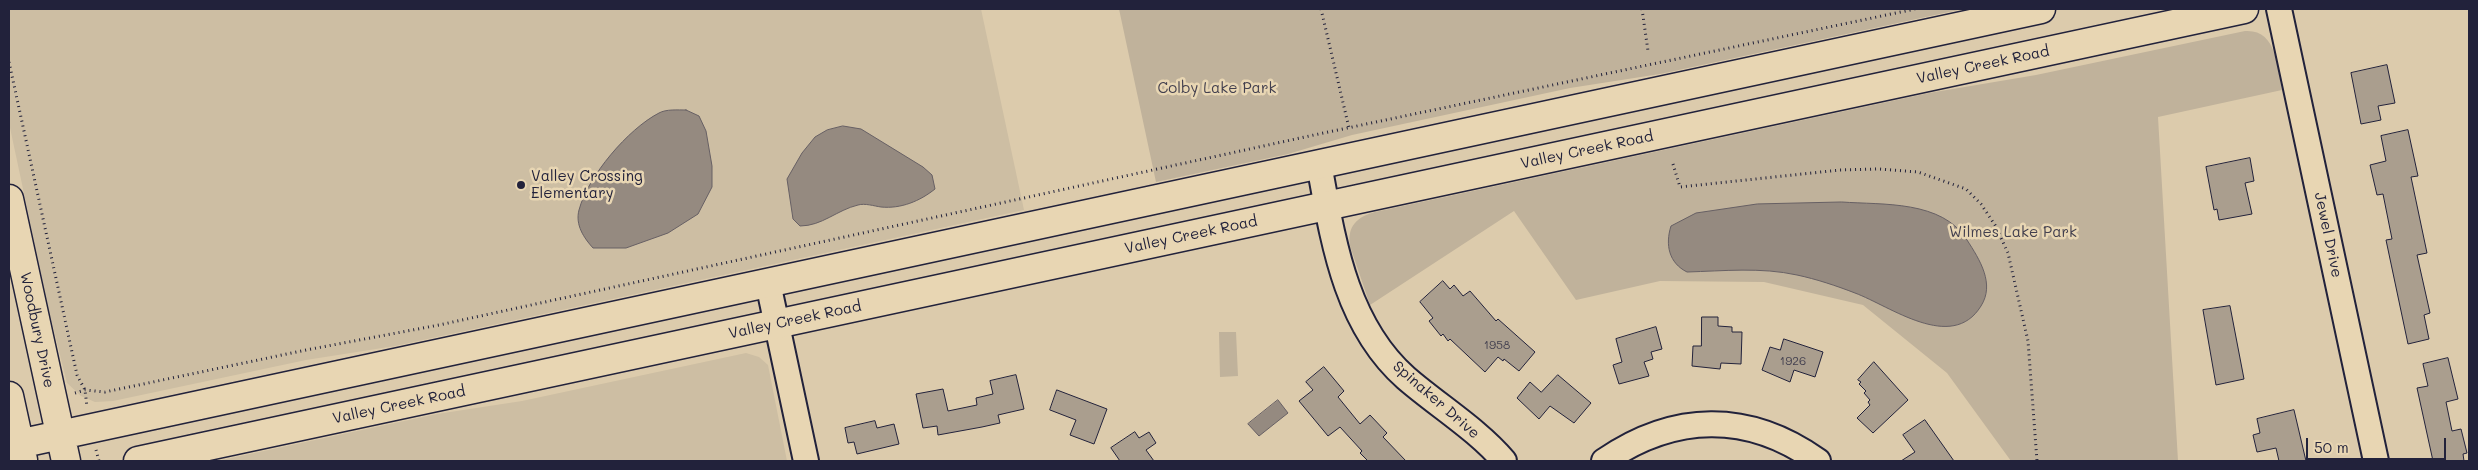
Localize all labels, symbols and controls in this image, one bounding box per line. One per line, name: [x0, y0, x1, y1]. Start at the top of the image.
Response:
street label: Valley Creek Road: [1915, 42, 2051, 88]
park label: Colby Lake Park: [1158, 79, 1276, 97]
street label: Valley Creek Road: [1519, 127, 1655, 173]
place label: Valley Crossing Elementary: [531, 167, 643, 202]
marker: Valley Crossing Elementary: [515, 179, 527, 191]
street label: Jewel Drive: [2310, 191, 2346, 279]
street label: Valley Creek Road: [1123, 212, 1259, 258]
park label: Wilmes Lake Park: [1949, 223, 2077, 241]
street label: Woodbury Drive: [16, 270, 58, 390]
street label: Valley Creek Road: [727, 297, 863, 343]
house number: 1958: [1484, 338, 1510, 352]
house number: 1926: [1780, 354, 1806, 368]
street label: Spinaker Drive: [1389, 357, 1483, 443]
street label: Valley Creek Road: [331, 382, 467, 428]
scale bar: [2308, 428, 2448, 460]
text: 50 m: [2314, 437, 2349, 457]

